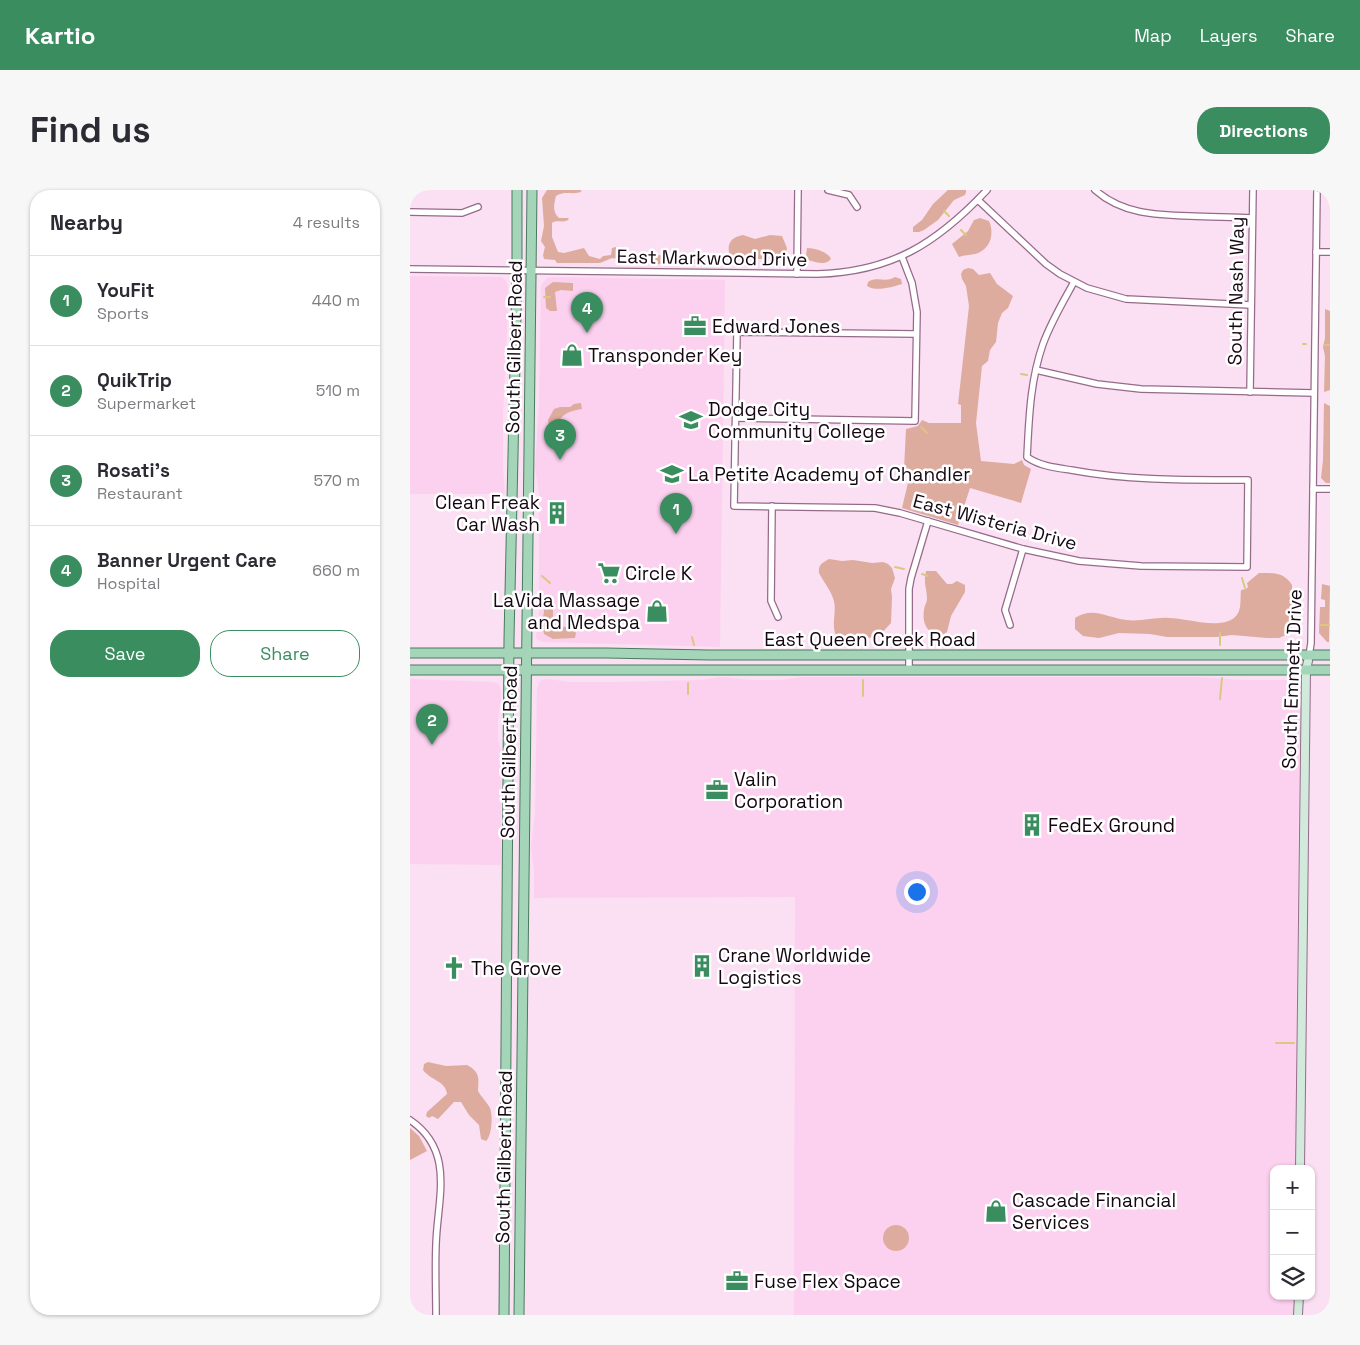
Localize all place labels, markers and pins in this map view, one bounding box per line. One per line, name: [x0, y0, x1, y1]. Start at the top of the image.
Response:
pin: 4: [571, 292, 603, 333]
office icon: Edward Jones: [682, 313, 708, 339]
place label: Edward Jones: [712, 314, 840, 339]
shop icon: Transponder Key: [559, 342, 585, 368]
place label: Transponder Key: [588, 343, 742, 368]
place label: Dodge City Community College: [708, 397, 886, 444]
school or university icon: Dodge City Community College: [678, 407, 704, 433]
pin: 3: [544, 419, 576, 460]
school or university icon: La Petite Academy of Chandler: [659, 461, 685, 487]
place label: La Petite Academy of Chandler: [688, 462, 970, 487]
place label: Clean Freak Car Wash: [435, 490, 540, 537]
pin: 1: [660, 493, 692, 534]
building icon: Clean Freak Car Wash: [544, 500, 570, 526]
supermarket icon: Circle K: [596, 560, 622, 586]
place label: Circle K: [625, 561, 693, 586]
place label: LaVida Massage and Medspa: [493, 588, 640, 635]
shop icon: LaVida Massage and Medspa: [644, 598, 670, 624]
pin: 2: [416, 704, 448, 745]
place label: Valin Corporation: [734, 767, 843, 814]
office icon: Valin Corporation: [704, 777, 730, 803]
building icon: FedEx Ground: [1019, 812, 1045, 838]
place label: FedEx Ground: [1048, 813, 1175, 838]
place label: Crane Worldwide Logistics: [718, 943, 871, 990]
building icon: Crane Worldwide Logistics: [689, 953, 715, 979]
church icon: The Grove: [441, 955, 467, 981]
place label: The Grove: [471, 956, 562, 981]
place label: Cascade Financial Services: [1012, 1188, 1176, 1235]
shop icon: Cascade Financial Services: [983, 1198, 1009, 1224]
office icon: Fuse Flex Space: [724, 1268, 750, 1294]
place label: Fuse Flex Space: [754, 1269, 901, 1294]

